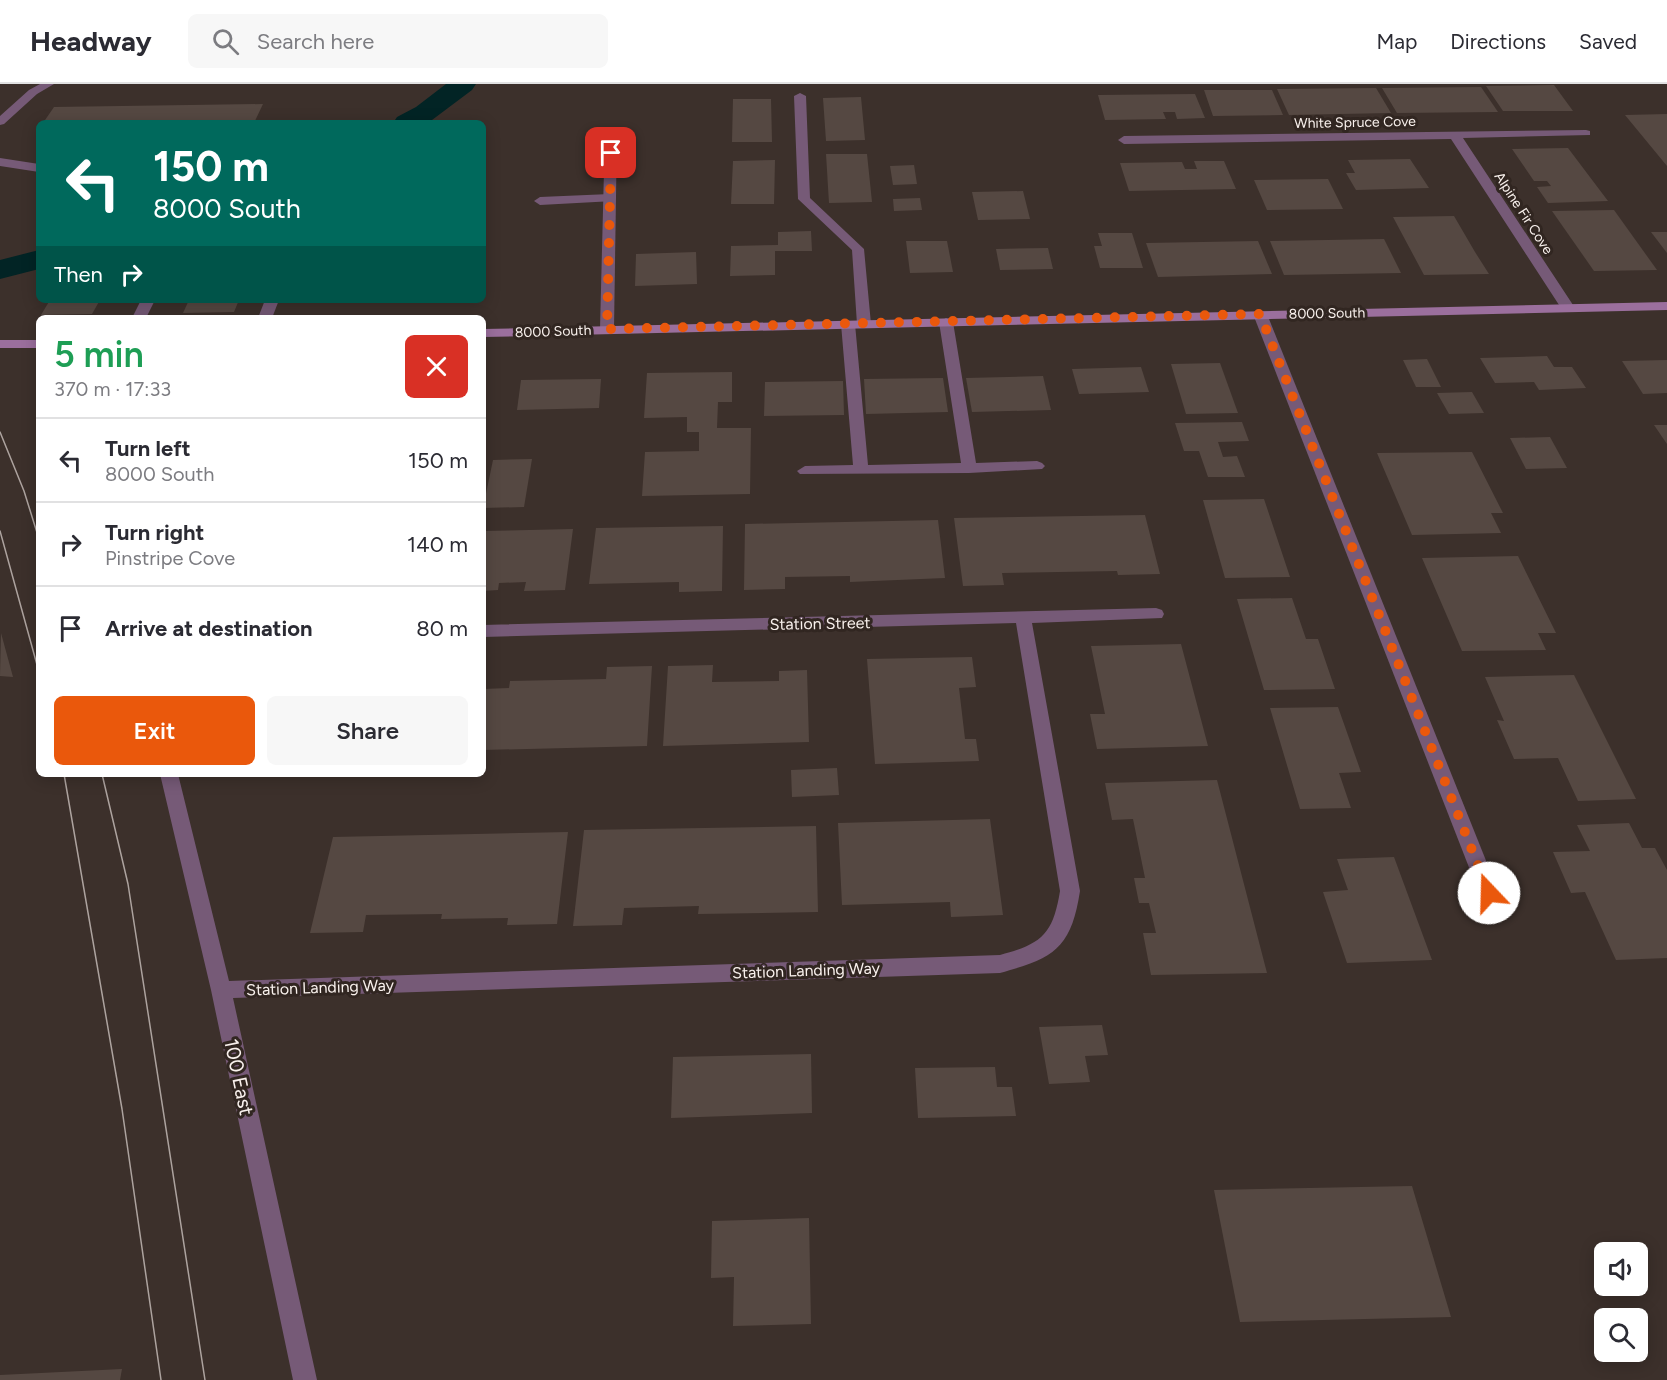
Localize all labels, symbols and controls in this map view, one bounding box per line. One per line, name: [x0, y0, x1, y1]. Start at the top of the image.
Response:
search box: [188, 14, 608, 68]
text: Headway: [30, 24, 152, 58]
icon: search: [209, 25, 242, 58]
text: Search here: [257, 28, 374, 55]
text: Map: [1376, 29, 1417, 54]
text: Directions: [1450, 29, 1546, 54]
text: Saved: [1579, 29, 1637, 54]
street label: White Spruce Cove: [1294, 113, 1416, 132]
pin: [585, 127, 636, 178]
icon: arrive: [594, 136, 627, 169]
text: 150 m: [153, 141, 269, 192]
icon: left: [54, 144, 132, 222]
street label: Alpine Fir Cove: [1491, 169, 1557, 258]
text: 8000 South: [153, 192, 301, 225]
icon: right: [115, 258, 148, 291]
text: Then: [54, 261, 103, 288]
street label: 8000 South: [1289, 304, 1366, 323]
street label: 8000 South: [514, 322, 592, 341]
text: 5 min: [54, 333, 144, 376]
button: close: [405, 335, 468, 398]
text: 370 m · 17:33: [54, 377, 171, 401]
text: Turn left: [105, 435, 191, 462]
icon: left: [54, 444, 87, 477]
text: 150 m: [408, 447, 468, 474]
text: 8000 South: [105, 462, 214, 486]
text: Turn right: [105, 519, 204, 546]
icon: right: [54, 528, 87, 561]
text: 140 m: [407, 531, 468, 558]
text: Pinstripe Cove: [105, 546, 235, 570]
icon: arrive: [54, 612, 87, 645]
street label: Station Street: [769, 613, 871, 634]
text: Arrive at destination: [105, 615, 313, 642]
text: 80 m: [416, 615, 468, 642]
button: Exit: [54, 696, 255, 765]
button: Share: [267, 696, 468, 765]
position arrow: [1457, 861, 1521, 925]
street label: Station Landing Way: [732, 958, 881, 983]
street label: Station Landing Way: [246, 975, 395, 1000]
street label: 100 East: [219, 1036, 259, 1118]
map controls: [1594, 1242, 1648, 1362]
button: sound: [1594, 1242, 1648, 1296]
button: search: [1594, 1308, 1648, 1362]

